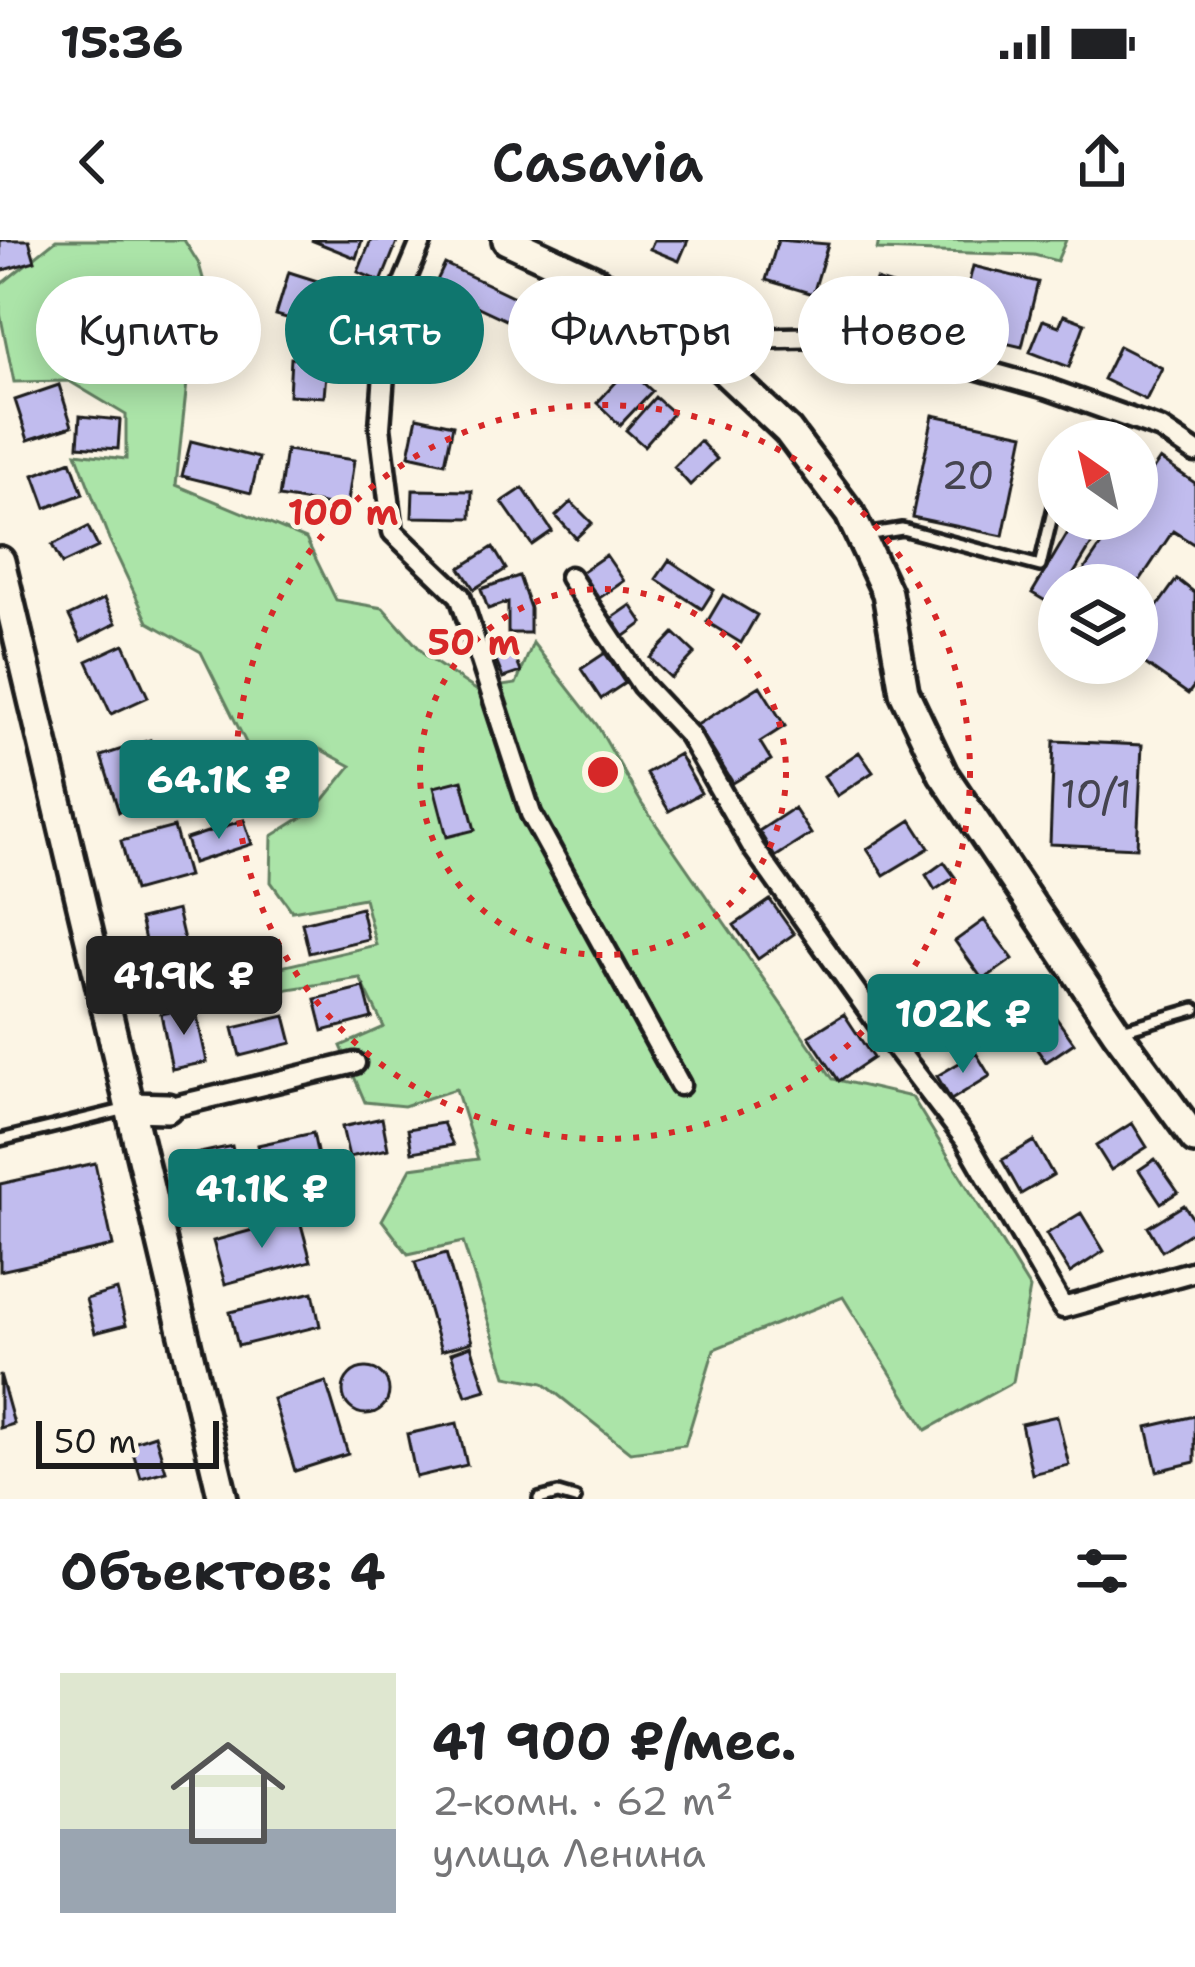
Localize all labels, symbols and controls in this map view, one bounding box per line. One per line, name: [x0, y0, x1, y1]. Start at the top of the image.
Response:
text: 15:36: [60, 12, 184, 72]
text: Casavia: [491, 126, 704, 198]
icon: back: [60, 129, 126, 195]
icon: share: [1069, 129, 1135, 195]
chip: Купить: [36, 276, 261, 384]
chip: Снять: [285, 276, 484, 384]
chip: Фильтры: [508, 276, 774, 384]
chip: Новое: [798, 276, 1009, 384]
north arrow: [1038, 420, 1158, 540]
map controls: [1038, 420, 1158, 684]
house number: 20: [941, 449, 995, 501]
text: 100 m: [288, 488, 399, 537]
button: layers: [1038, 564, 1158, 684]
text: 50 m: [428, 618, 521, 667]
pin: 64.1K ₽: [108, 740, 330, 842]
centre of rings: [582, 751, 624, 793]
text: 64.1K ₽: [147, 753, 291, 805]
house number: 10/1: [1060, 768, 1132, 820]
pin: 41.9K ₽: [73, 936, 295, 1038]
text: 41.9K ₽: [113, 949, 255, 1001]
pin: 102K ₽: [865, 974, 1061, 1076]
text: 102K ₽: [894, 987, 1032, 1039]
pin: 41.1K ₽: [151, 1149, 373, 1251]
text: 41.1K ₽: [195, 1162, 329, 1214]
scale bar: [36, 1415, 219, 1468]
text: 50 m: [54, 1419, 137, 1464]
text: Объектов: 4: [60, 1537, 386, 1605]
icon: filters: [1069, 1538, 1135, 1604]
text: 41 900 ₽/мес.: [432, 1707, 797, 1775]
icon: home: [156, 1721, 300, 1865]
text: 2-комн. · 62 m²: [432, 1775, 733, 1827]
text: улица Ленина: [432, 1827, 706, 1879]

